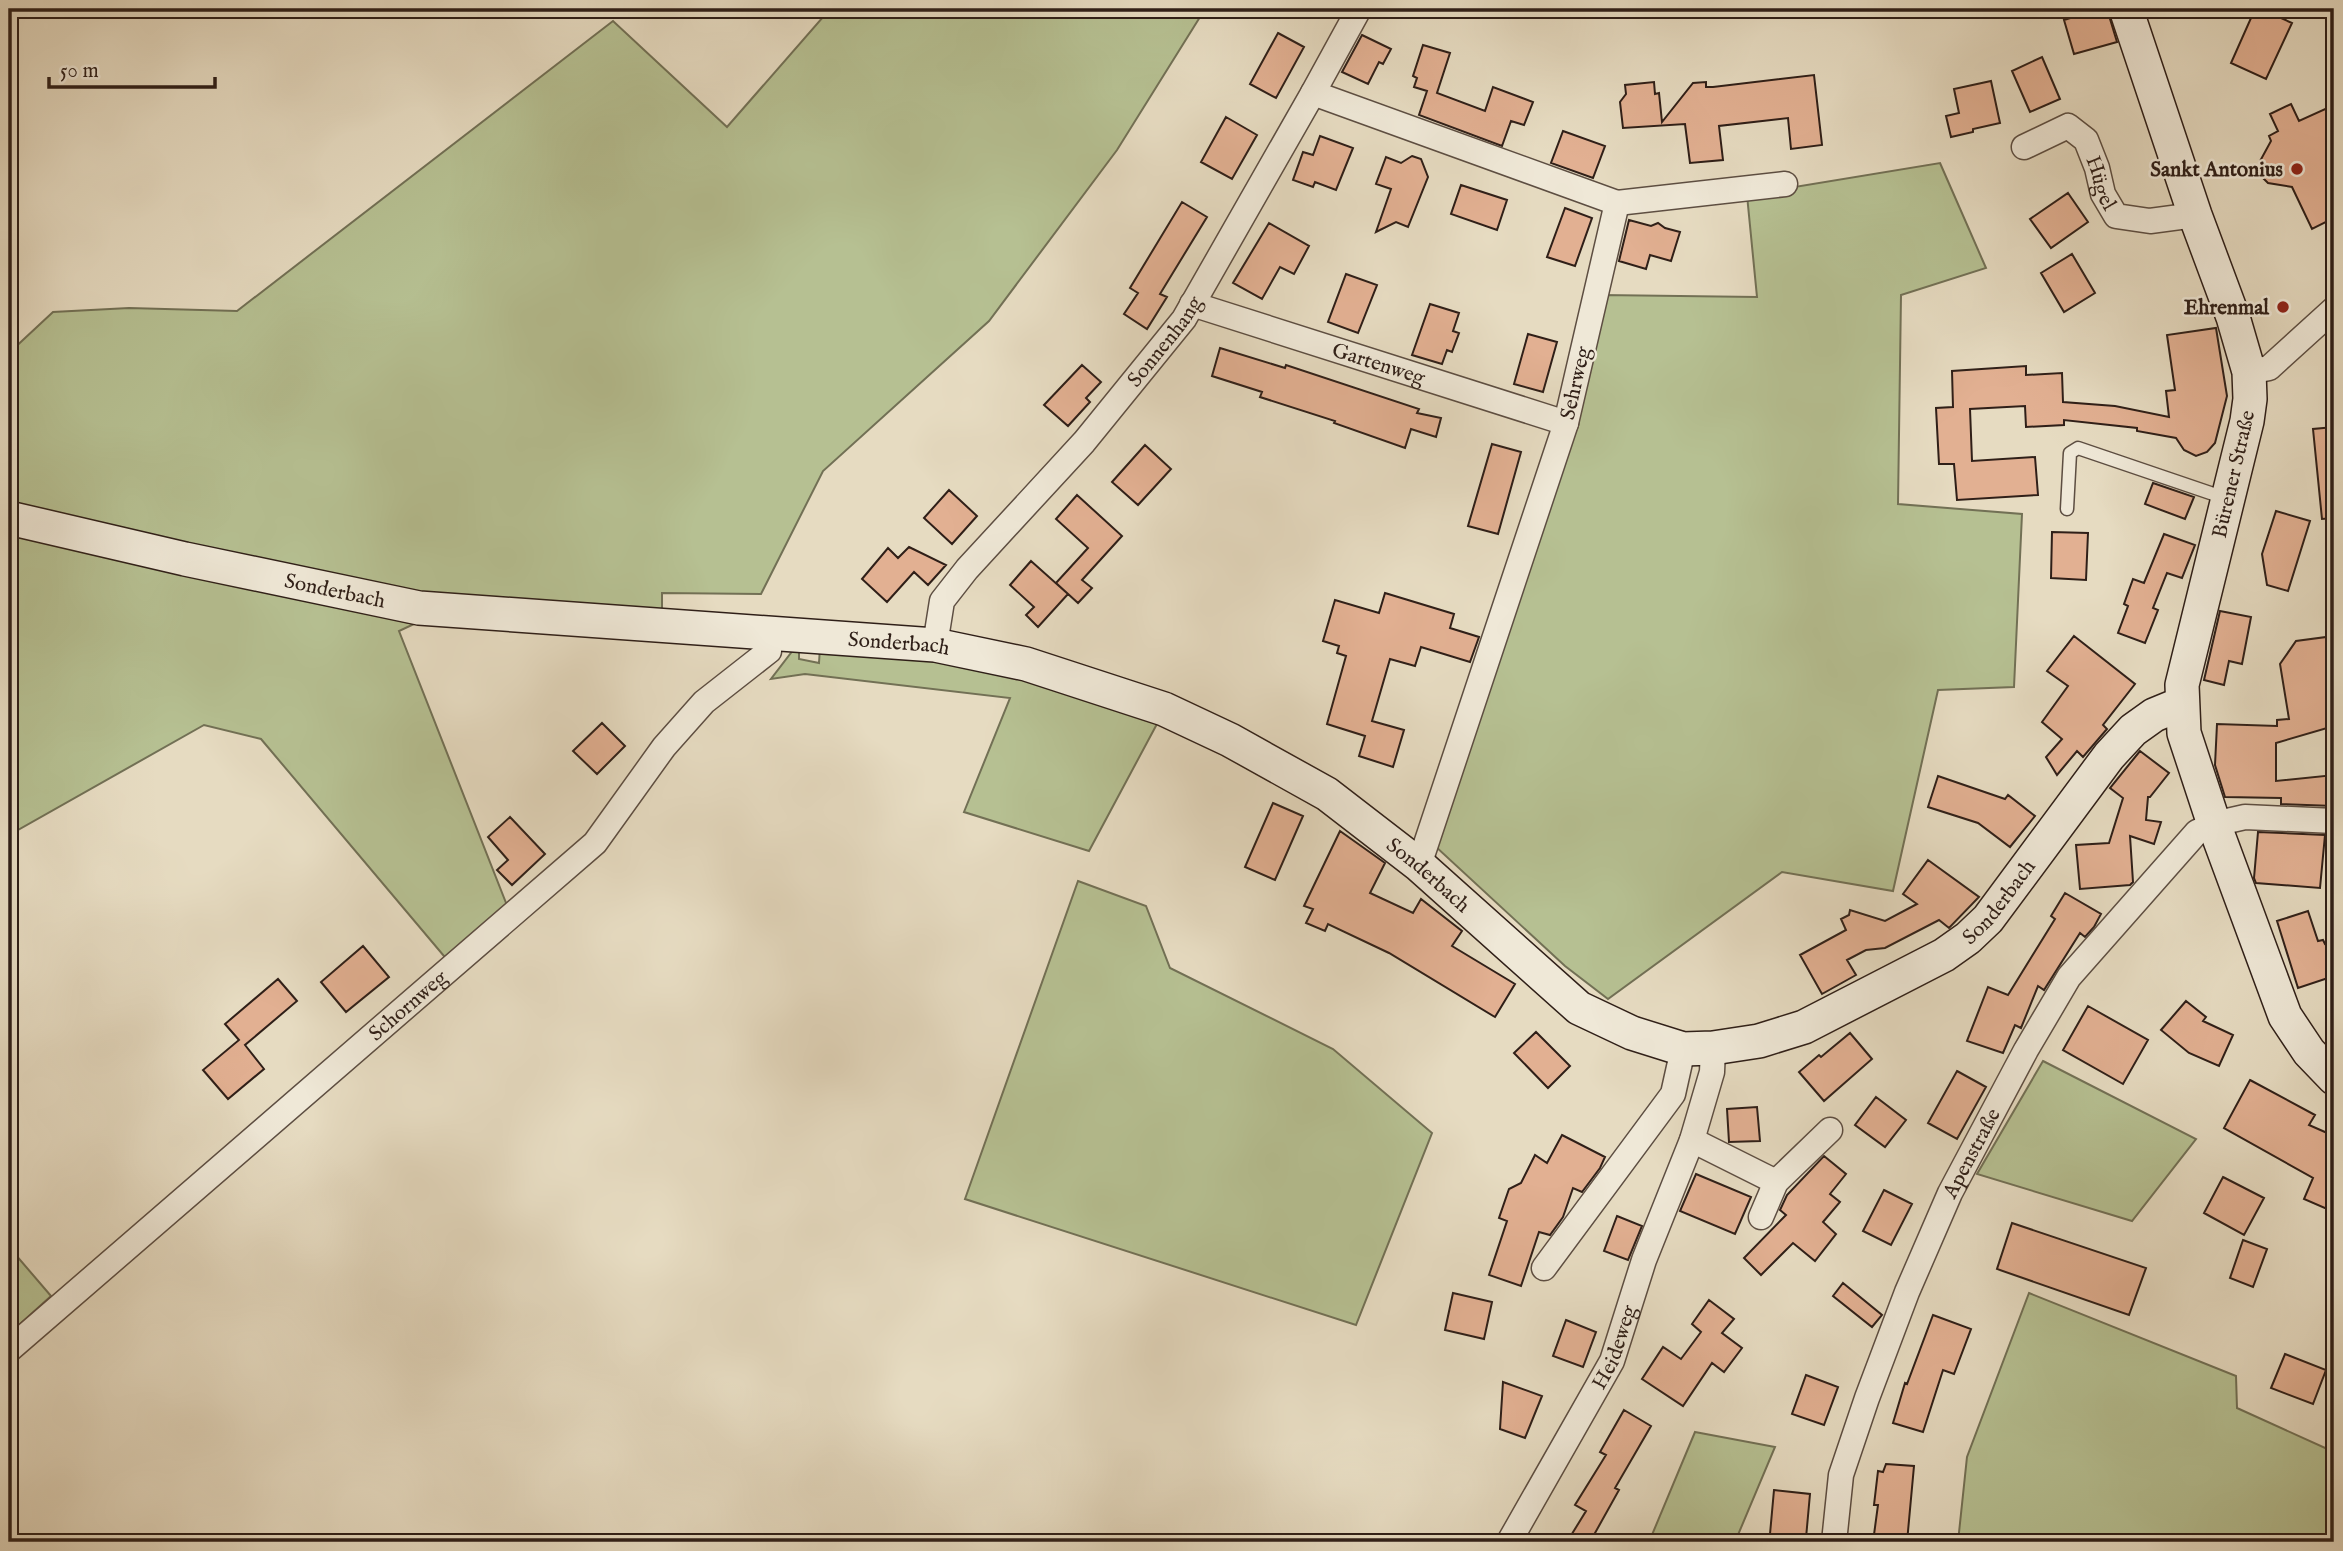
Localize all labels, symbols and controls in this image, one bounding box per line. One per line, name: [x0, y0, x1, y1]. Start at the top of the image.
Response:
scale bar: [49, 46, 215, 90]
text: 50 m: [60, 58, 99, 85]
street label: Hügel: [2079, 152, 2122, 216]
place label: Sankt Antonius: [2150, 157, 2283, 184]
marker: Sankt Antonius: [2289, 161, 2305, 177]
street label: Sonnenhang: [1122, 291, 1210, 393]
place label: Ehrenmal: [2184, 295, 2270, 322]
marker: Ehrenmal: [2275, 299, 2291, 315]
street label: Gartenweg: [1328, 337, 1429, 392]
street label: Sehrweg: [1555, 344, 1598, 422]
street label: Bürener Straße: [2207, 407, 2262, 541]
street label: Sonderbach: [282, 568, 388, 616]
street label: Sonderbach: [847, 627, 952, 663]
street label: Sonderbach: [1380, 833, 1475, 919]
street label: Sonderbach: [1957, 855, 2042, 951]
street label: Schornweg: [364, 964, 454, 1048]
street label: Apenstraße: [1937, 1104, 2008, 1204]
street label: Heideweg: [1586, 1301, 1644, 1395]

